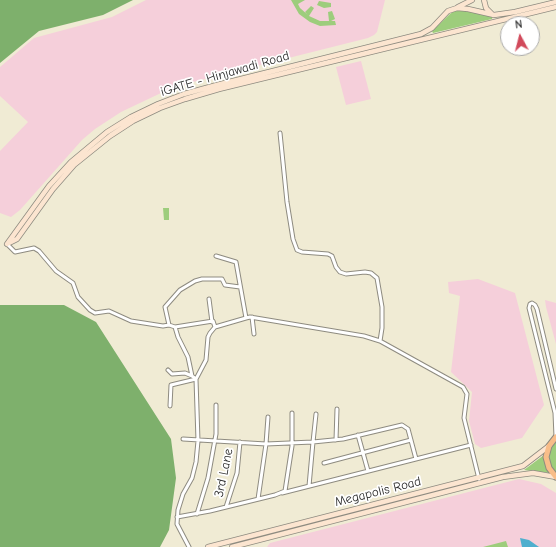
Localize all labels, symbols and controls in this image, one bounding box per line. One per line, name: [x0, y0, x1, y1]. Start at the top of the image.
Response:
north arrow: [500, 16, 540, 56]
text: N: [514, 18, 523, 31]
street label: iGATE - Hinjawadi Road: [159, 48, 291, 100]
street label: 3rd Lane: [211, 447, 237, 499]
street label: Megapolis Road: [333, 474, 423, 510]

